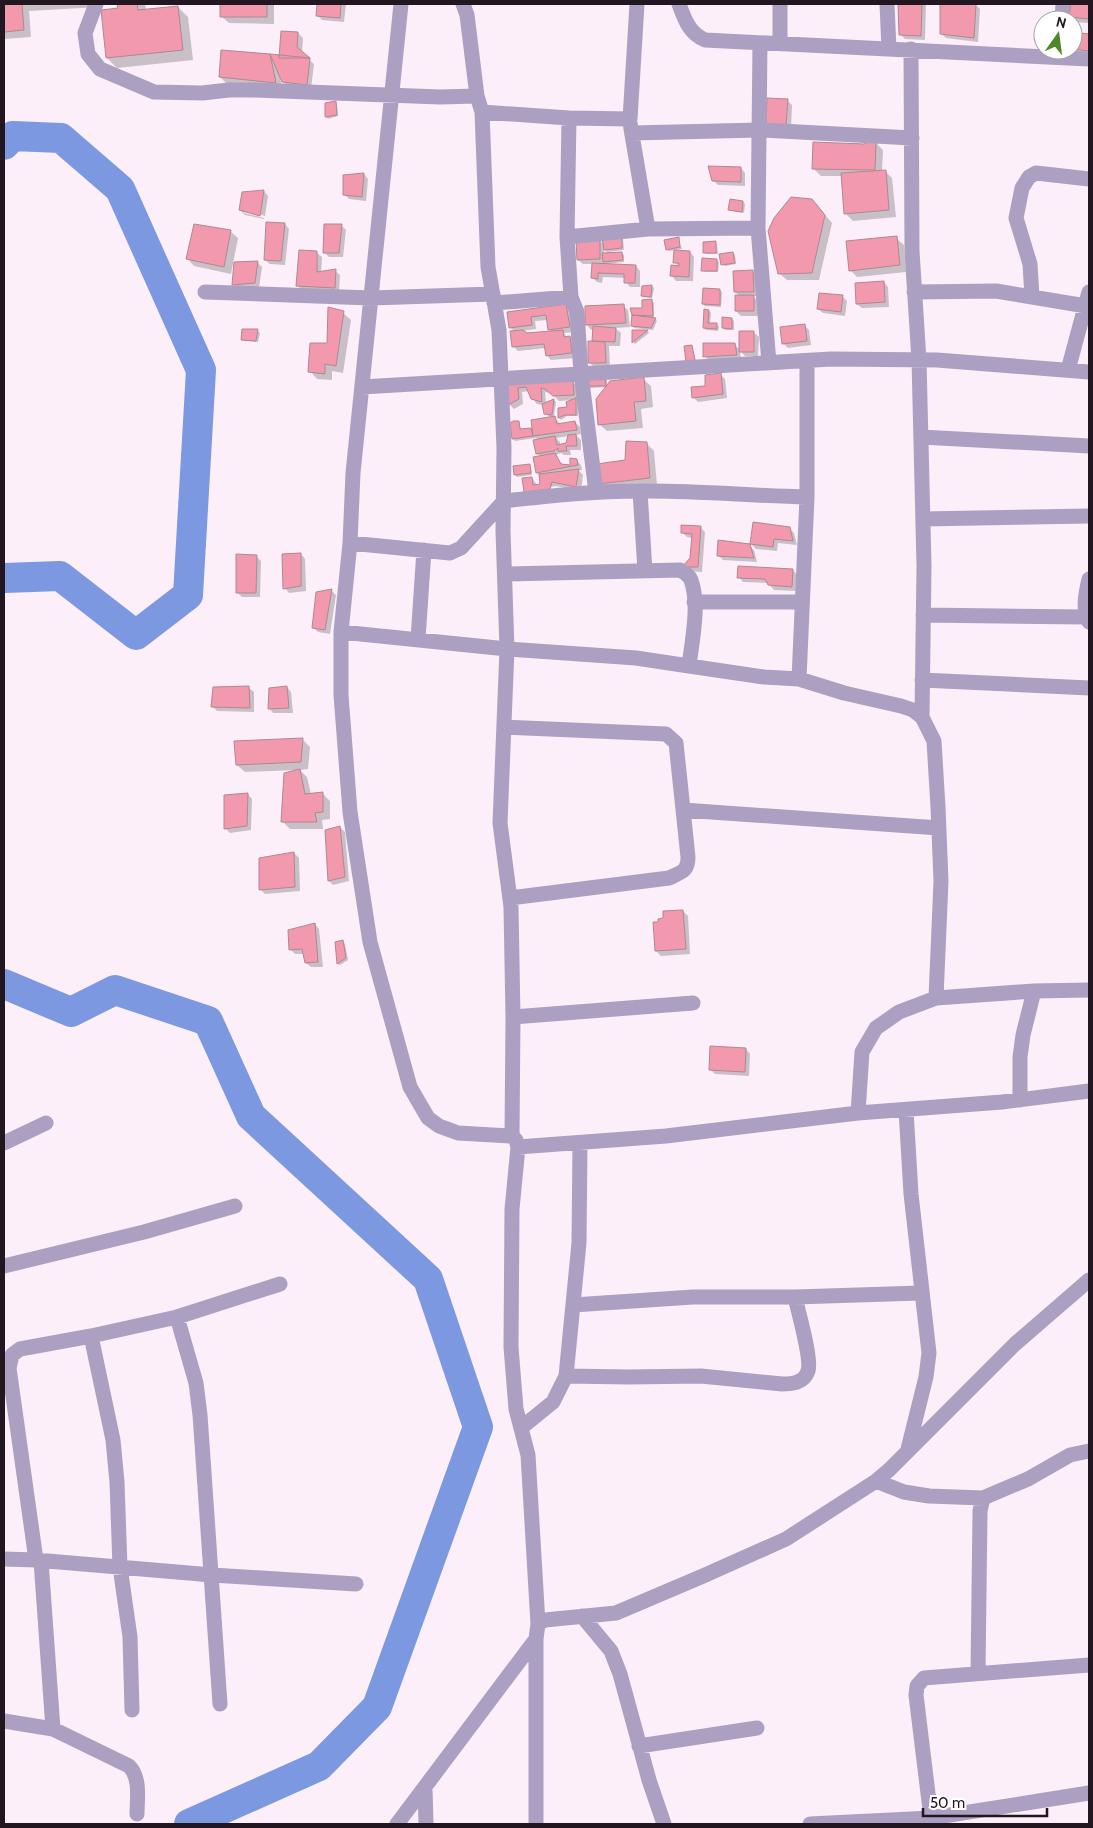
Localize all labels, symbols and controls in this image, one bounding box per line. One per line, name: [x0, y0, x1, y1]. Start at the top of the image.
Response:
north arrow: [1033, 10, 1083, 60]
text: N: [1054, 12, 1068, 32]
scale bar: [923, 1786, 1047, 1818]
text: 50 m: [930, 1794, 965, 1812]

